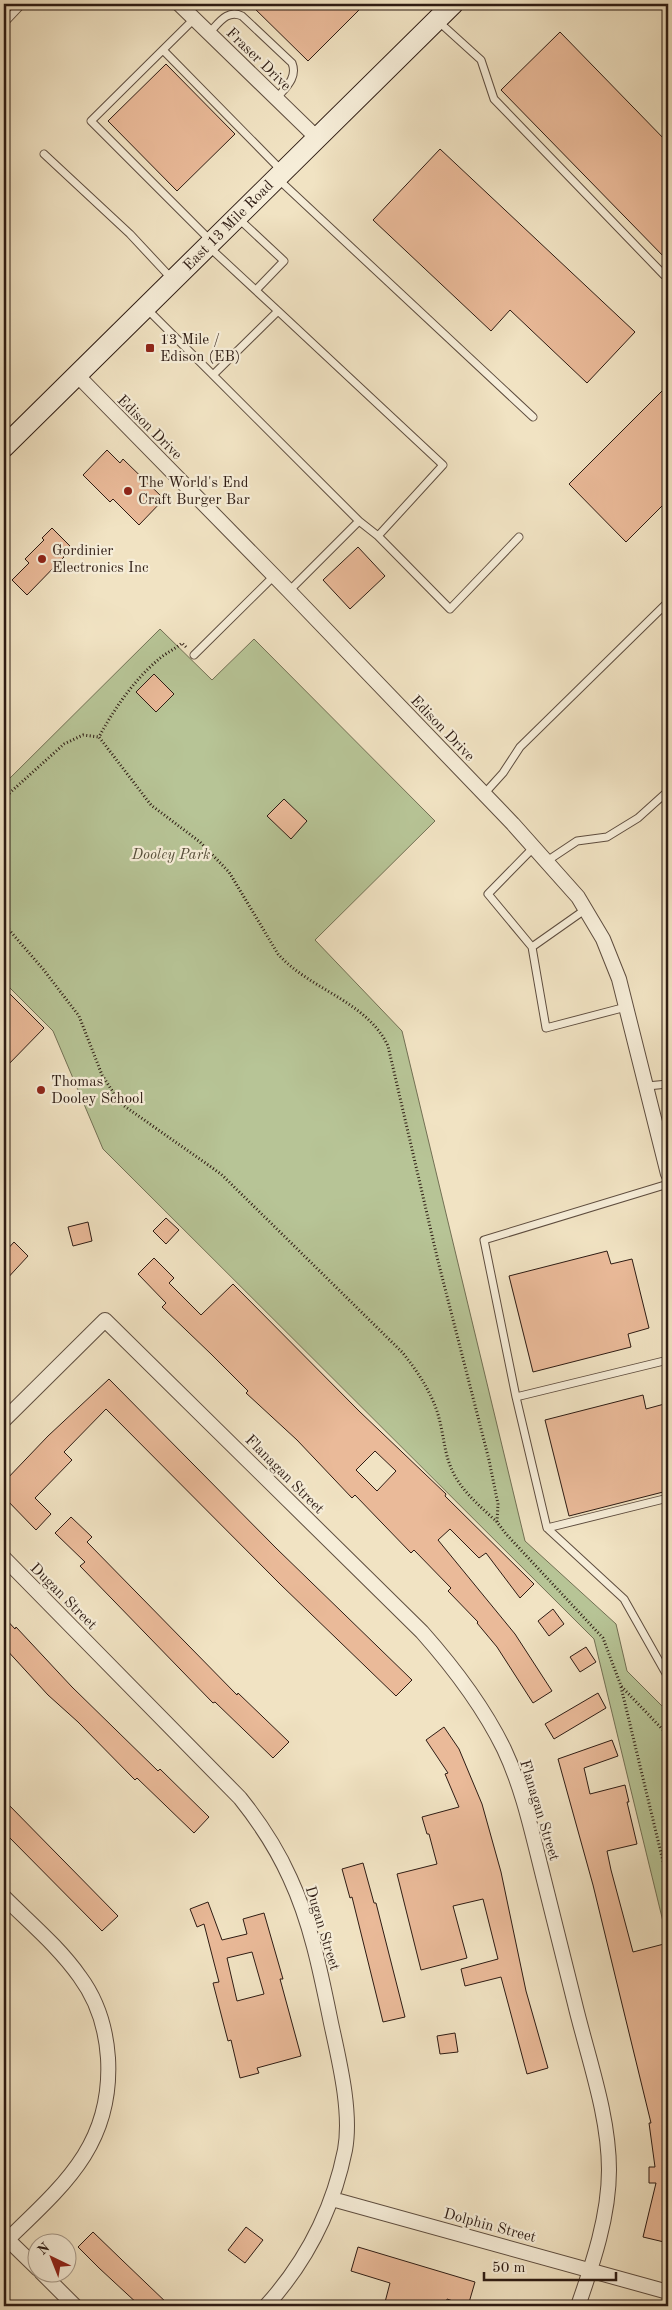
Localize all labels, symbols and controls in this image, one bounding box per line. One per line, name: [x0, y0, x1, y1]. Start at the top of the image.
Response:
street label: Fraser Drive: [223, 26, 293, 95]
street label: East 13 Mile Road: [181, 178, 277, 274]
place label: 13 Mile / Edison (EB): [160, 333, 240, 365]
marker: 13 Mile / Edison (EB): [144, 342, 156, 354]
street label: Edison Drive: [114, 393, 184, 463]
place label: The World's End Craft Burger Bar: [138, 476, 250, 508]
marker: The World's End Craft Burger Bar: [122, 485, 134, 497]
place label: Gordinier Electronics Inc: [52, 544, 149, 576]
marker: Gordinier Electronics Inc: [36, 553, 48, 565]
street label: Edison Drive: [407, 693, 477, 765]
park label: Dooley Park: [131, 848, 210, 863]
place label: Thomas Dooley School: [51, 1075, 144, 1107]
marker: Thomas Dooley School: [35, 1084, 47, 1096]
street label: Flanagan Street: [242, 1433, 326, 1517]
street label: Dugan Street: [27, 1561, 99, 1633]
street label: Flanagan Street: [516, 1758, 561, 1863]
street label: Dugan Street: [302, 1885, 341, 1972]
street label: Dolphin Street: [442, 2207, 538, 2246]
north arrow: [28, 2232, 78, 2282]
text: N: [35, 2240, 53, 2258]
scale bar: [484, 2250, 617, 2282]
text: 50 m: [492, 2261, 526, 2276]

